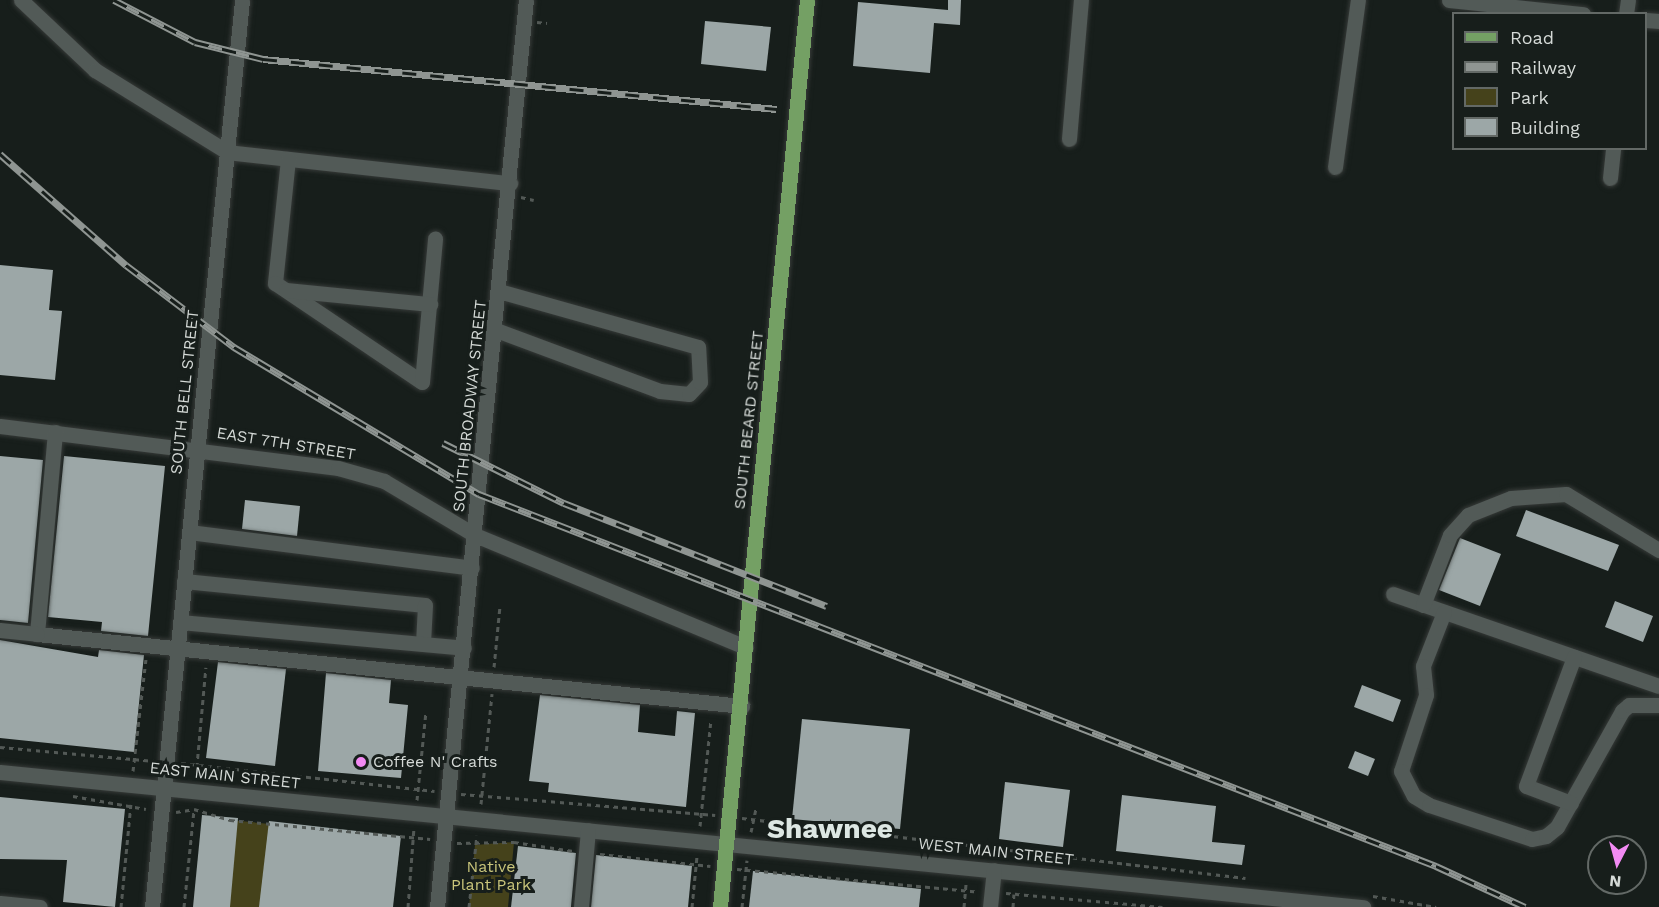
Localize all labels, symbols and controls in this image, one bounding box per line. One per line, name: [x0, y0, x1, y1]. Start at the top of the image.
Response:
legend: [1452, 12, 1647, 150]
text: Road: [1510, 27, 1554, 48]
text: Railway: [1510, 57, 1576, 78]
text: Park: [1510, 87, 1549, 108]
text: Building: [1510, 117, 1580, 138]
street label: SOUTH BROADWAY STREET: [449, 299, 491, 513]
street label: SOUTH BELL STREET: [167, 309, 203, 475]
street label: SOUTH BEARD STREET: [730, 330, 768, 510]
street label: EAST 7TH STREET: [215, 423, 357, 465]
place label: Coffee N' Crafts: [373, 752, 498, 772]
marker: Coffee N' Crafts: [354, 755, 368, 769]
street label: EAST MAIN STREET: [148, 759, 302, 793]
district label: Shawnee: [767, 812, 893, 846]
street label: WEST MAIN STREET: [917, 834, 1075, 870]
north arrow: [1587, 835, 1647, 895]
park label: Native Plant Park: [451, 857, 531, 895]
text: N: [1608, 871, 1622, 891]

